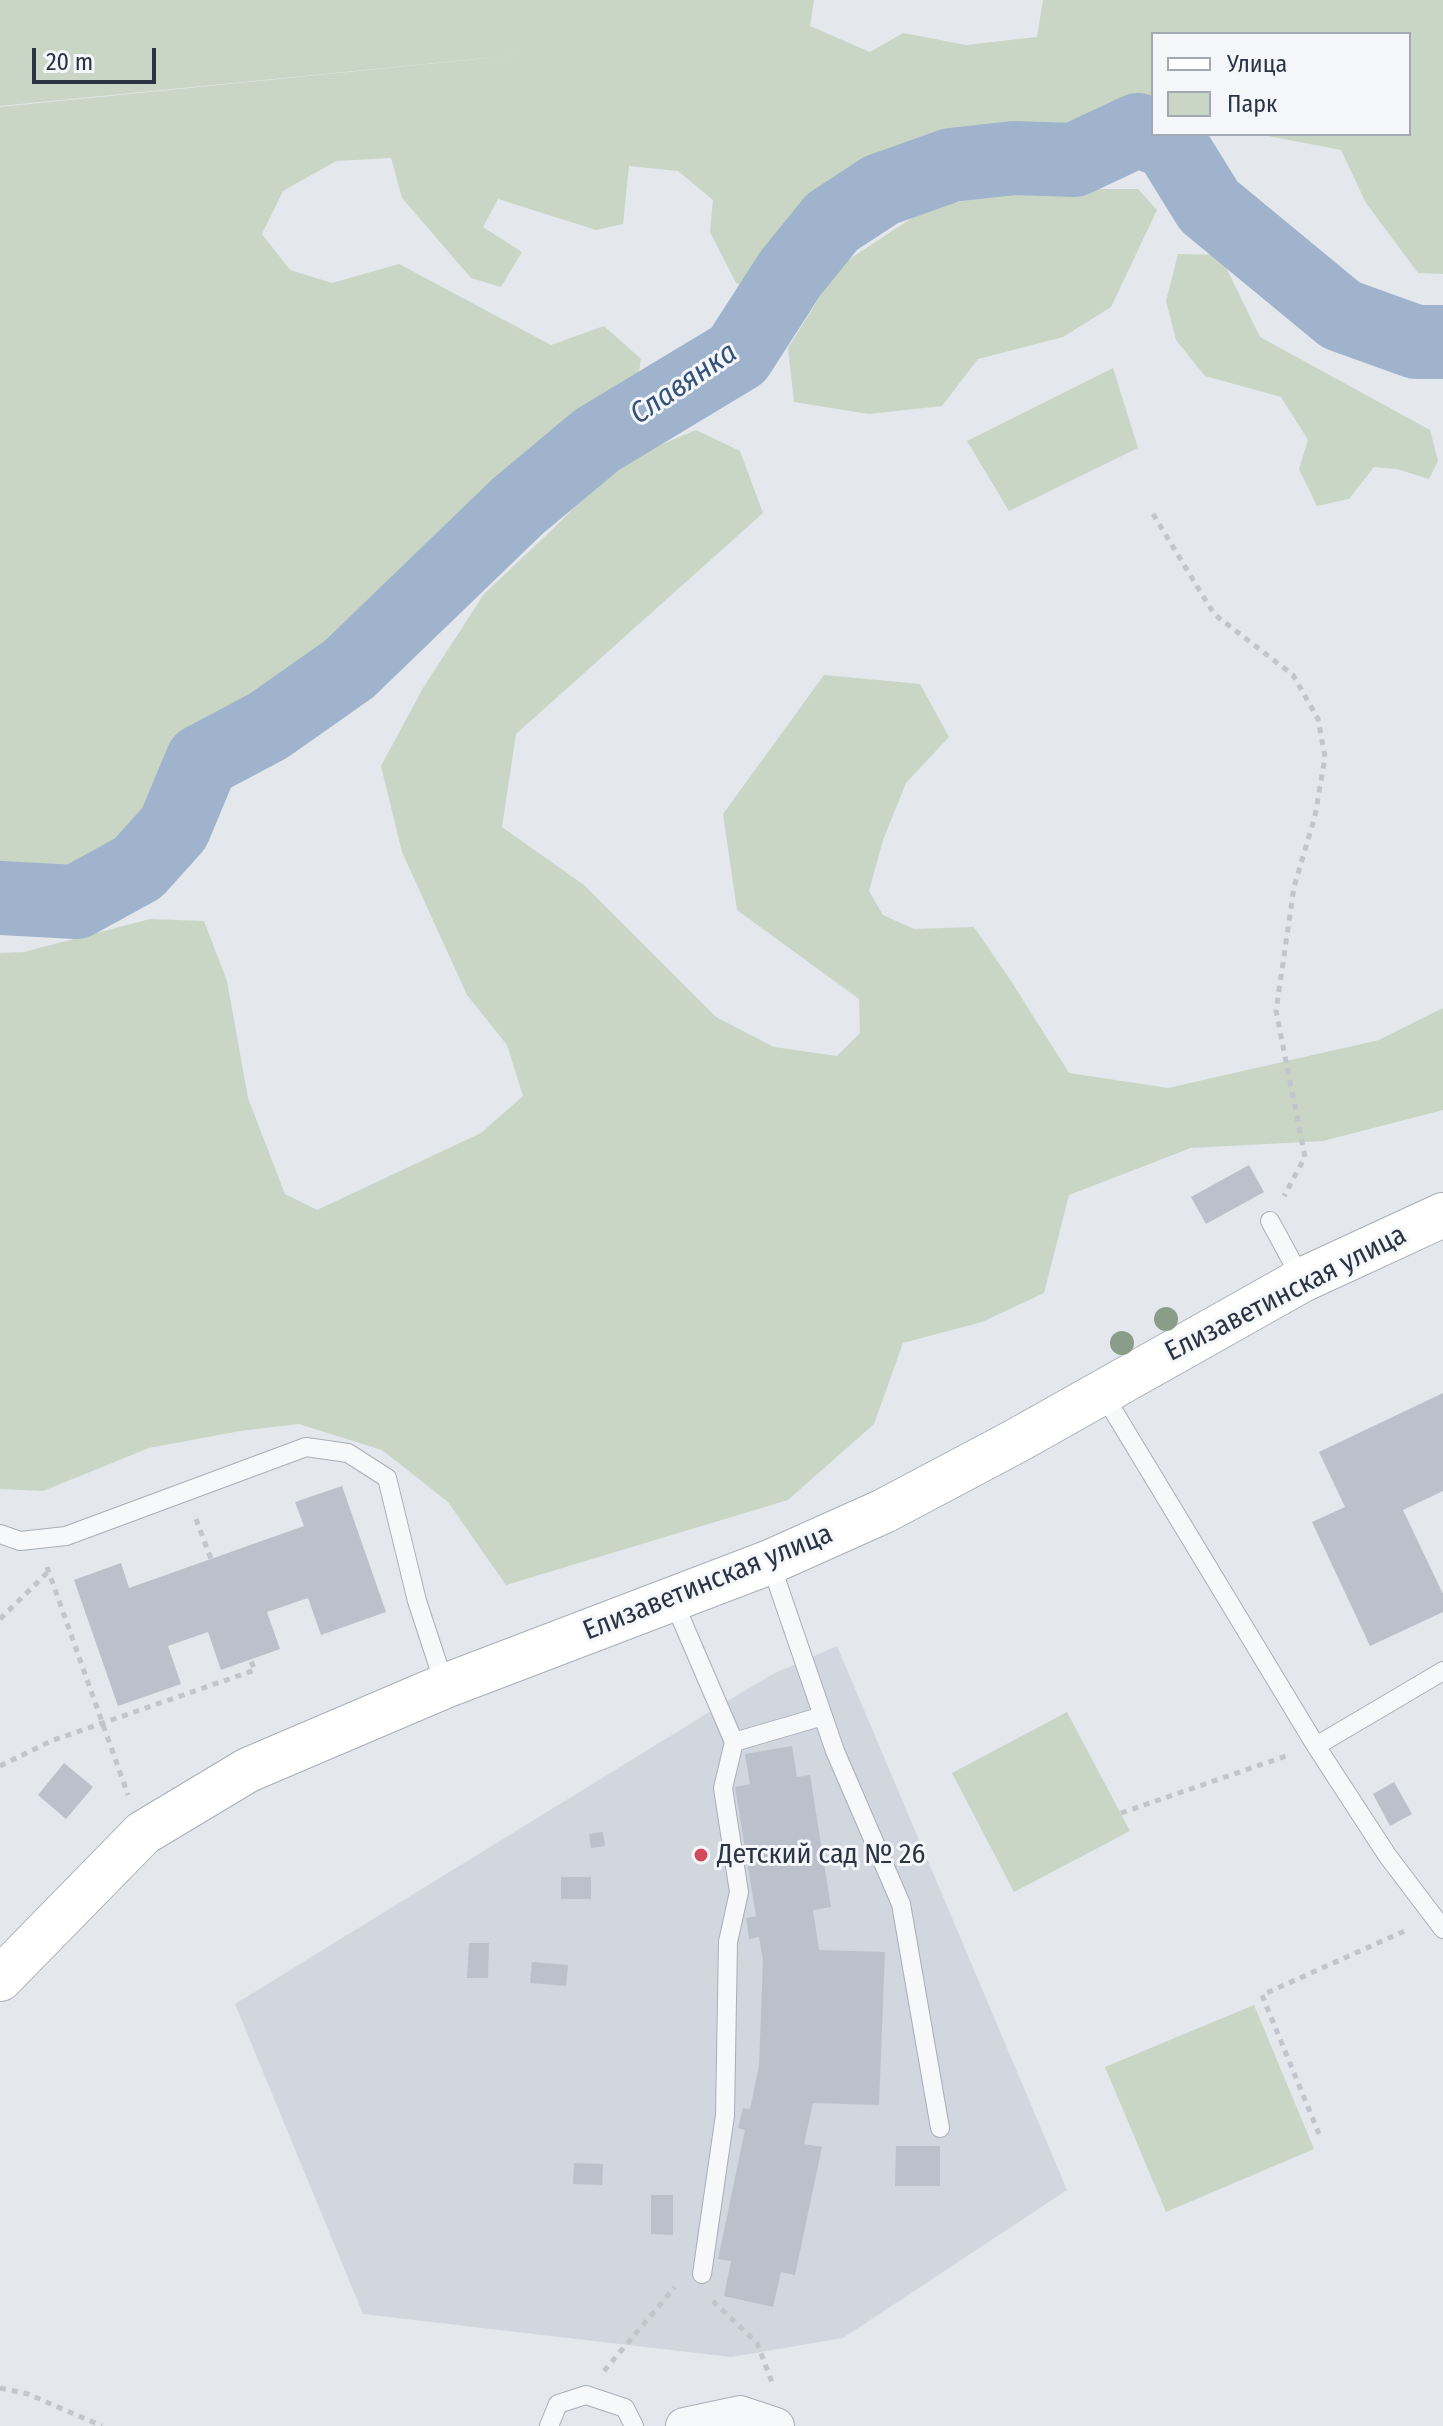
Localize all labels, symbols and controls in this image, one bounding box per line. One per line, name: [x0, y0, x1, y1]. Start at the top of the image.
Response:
scale bar: [36, 32, 160, 82]
legend: [1151, 32, 1411, 136]
text: 20 m: [46, 48, 93, 76]
text: Улица: [1227, 50, 1287, 78]
text: Парк: [1227, 90, 1277, 118]
water label: Славянка: [624, 335, 744, 433]
street label: Елизаветинская улица: [1160, 1219, 1412, 1369]
street label: Елизаветинская улица: [578, 1518, 838, 1648]
place label: Детский сад № 26: [717, 1838, 925, 1872]
marker: Детский сад № 26: [692, 1846, 710, 1864]

